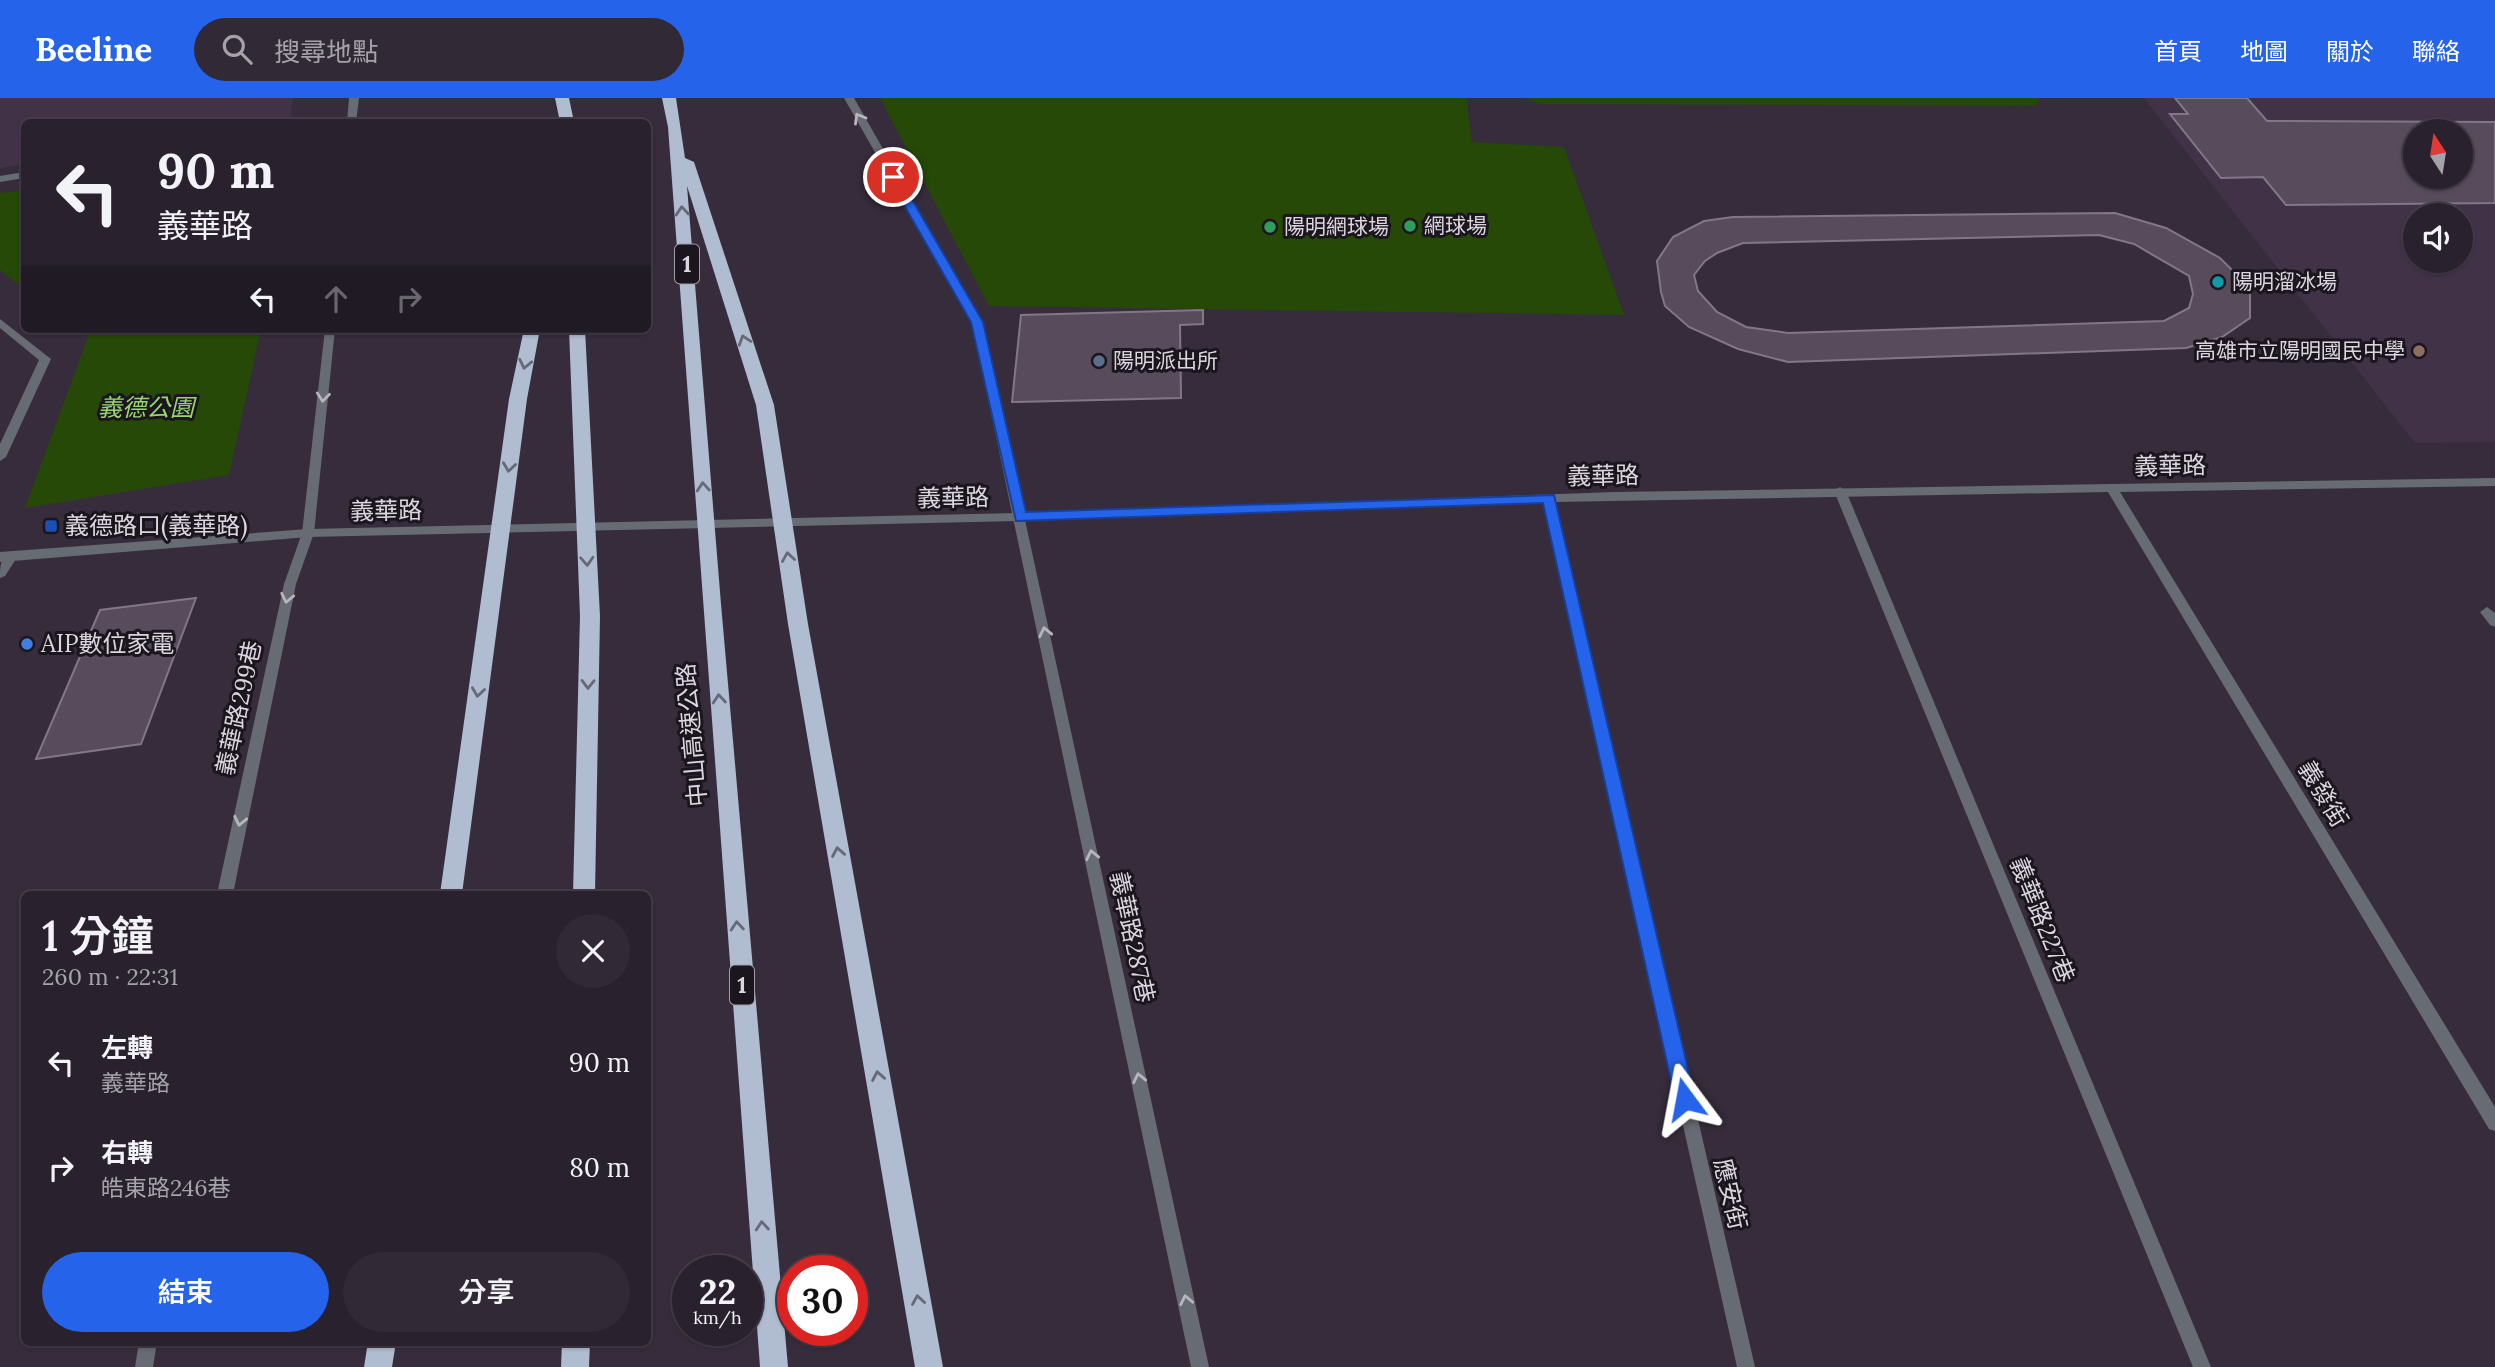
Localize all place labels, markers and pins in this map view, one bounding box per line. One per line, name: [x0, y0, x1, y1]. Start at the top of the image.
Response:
pin: [863, 147, 923, 207]
place label: 網球場: [1424, 212, 1487, 239]
place label: 陽明網球場: [1284, 213, 1389, 240]
marker: 網球場: [1402, 218, 1418, 234]
marker: 陽明網球場: [1262, 219, 1278, 235]
place label: 陽明溜冰場: [2232, 268, 2337, 295]
marker: 陽明溜冰場: [2210, 274, 2226, 290]
place label: 高雄市立陽明國民中學: [2195, 337, 2405, 364]
marker: 高雄市立陽明國民中學: [2411, 343, 2427, 359]
place label: 陽明派出所: [1113, 347, 1218, 374]
marker: 陽明派出所: [1091, 353, 1107, 369]
place label: 義德路口(義華路): [65, 510, 248, 541]
marker: 義德路口(義華路): [43, 518, 59, 534]
place label: AIP數位家電: [40, 628, 175, 659]
marker: AIP數位家電: [19, 636, 35, 652]

